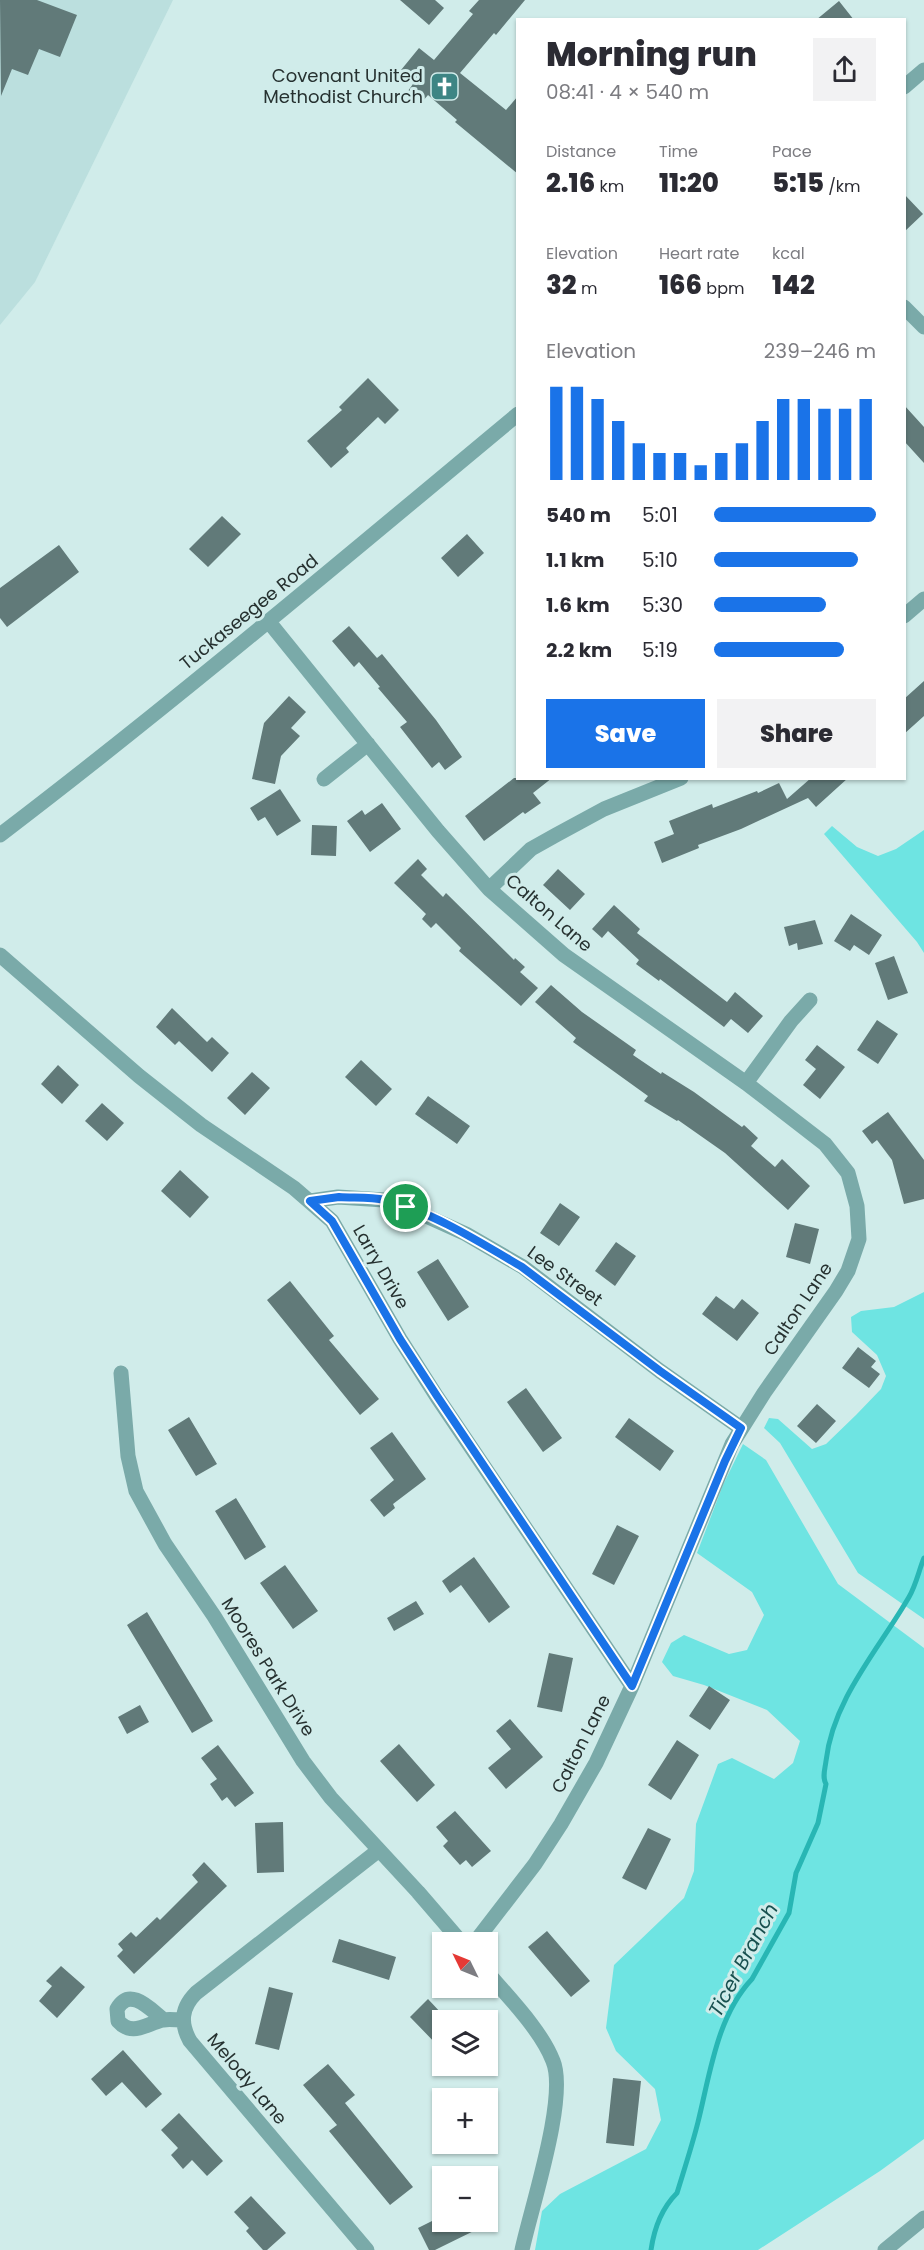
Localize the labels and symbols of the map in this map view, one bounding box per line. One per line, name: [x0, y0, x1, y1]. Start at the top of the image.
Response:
place label: Covenant United Methodist Church: [263, 63, 423, 109]
church icon: Covenant United Methodist Church: [428, 70, 460, 102]
street label: Tuckaseegee Road: [174, 548, 323, 675]
street label: Calton Lane: [501, 868, 598, 957]
pin: [380, 1181, 431, 1232]
street label: Larry Drive: [347, 1220, 416, 1313]
street label: Lee Street: [523, 1240, 608, 1311]
street label: Calton Lane: [757, 1257, 838, 1360]
street label: Moores Park Drive: [216, 1593, 321, 1741]
street label: Calton Lane: [545, 1690, 616, 1797]
water label: Ticer Branch: [701, 1898, 785, 2022]
north arrow: [432, 1932, 498, 1998]
street label: Melody Lane: [202, 2028, 293, 2130]

